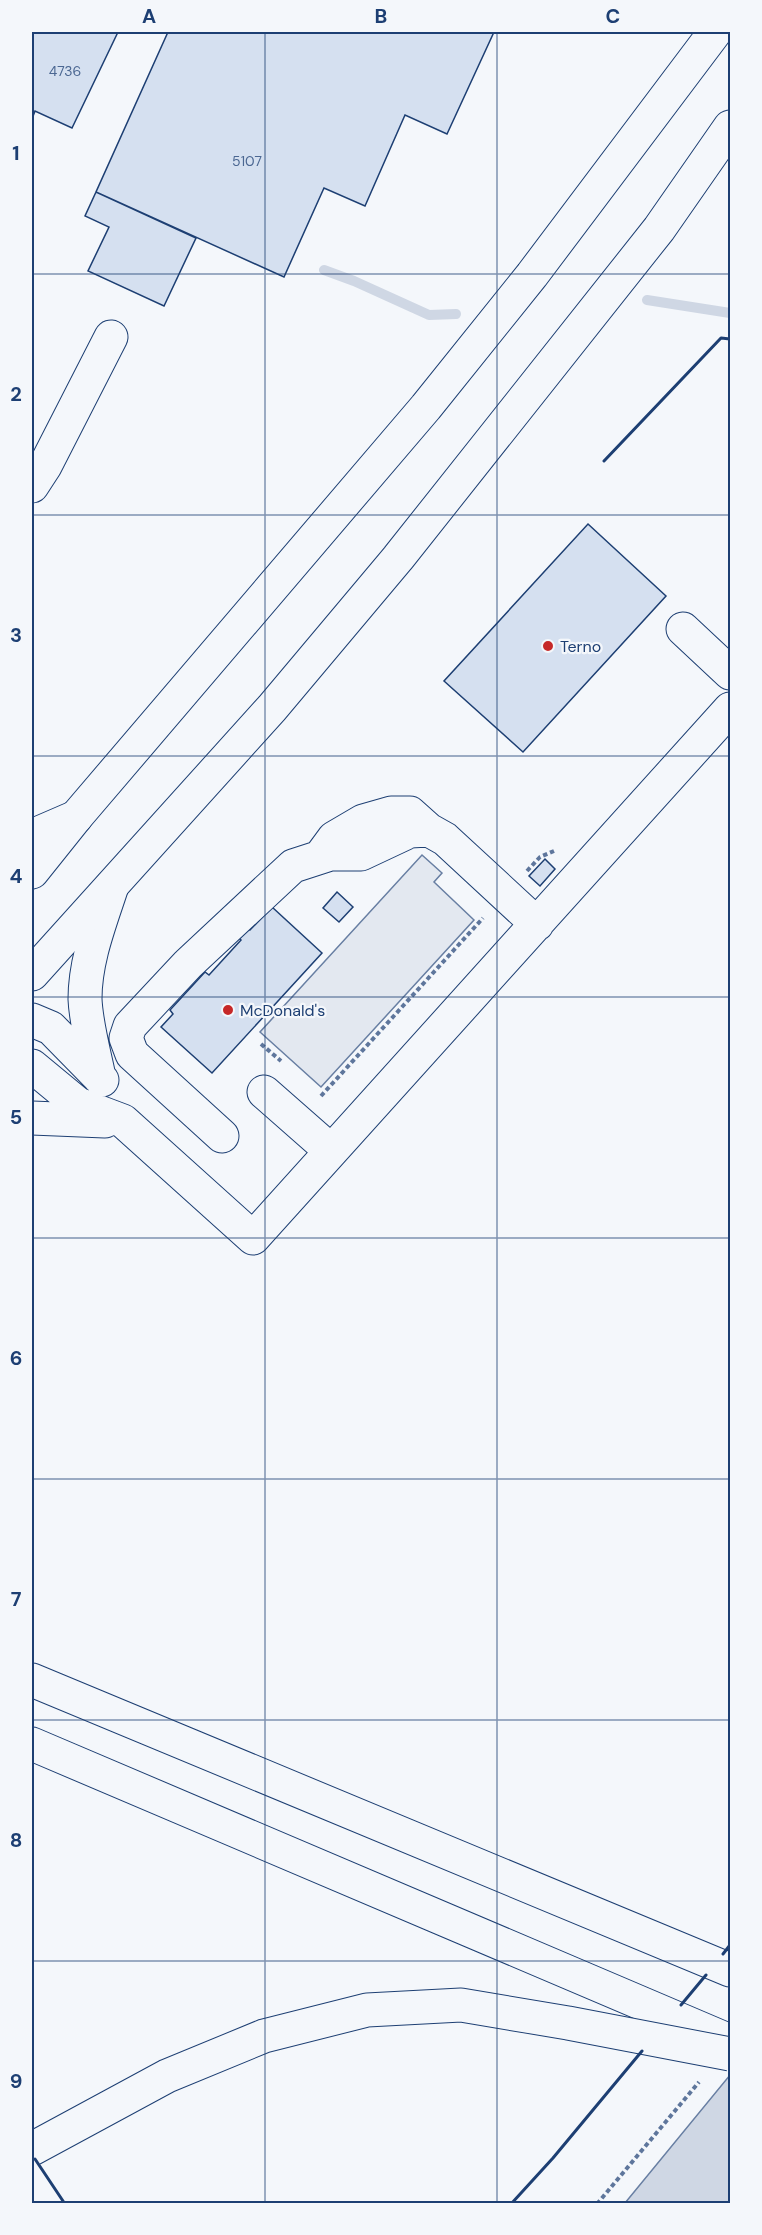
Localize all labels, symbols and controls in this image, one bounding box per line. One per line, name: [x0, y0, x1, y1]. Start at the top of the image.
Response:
text: A: [142, 3, 156, 29]
text: B: [375, 3, 387, 29]
text: C: [606, 3, 620, 29]
house number: 4736: [49, 62, 81, 80]
text: 1: [12, 140, 20, 166]
house number: 5107: [232, 152, 262, 170]
text: 2: [10, 381, 22, 407]
text: 3: [10, 622, 22, 648]
place label: Terno: [560, 636, 601, 657]
marker: Terno: [541, 639, 555, 653]
text: 4: [10, 863, 23, 889]
place label: McDonald's: [240, 1000, 325, 1021]
marker: McDonald's: [221, 1003, 235, 1017]
text: 5: [10, 1104, 22, 1130]
text: 6: [10, 1345, 22, 1371]
text: 7: [11, 1586, 22, 1612]
text: 8: [10, 1827, 22, 1853]
text: 9: [10, 2068, 22, 2094]

